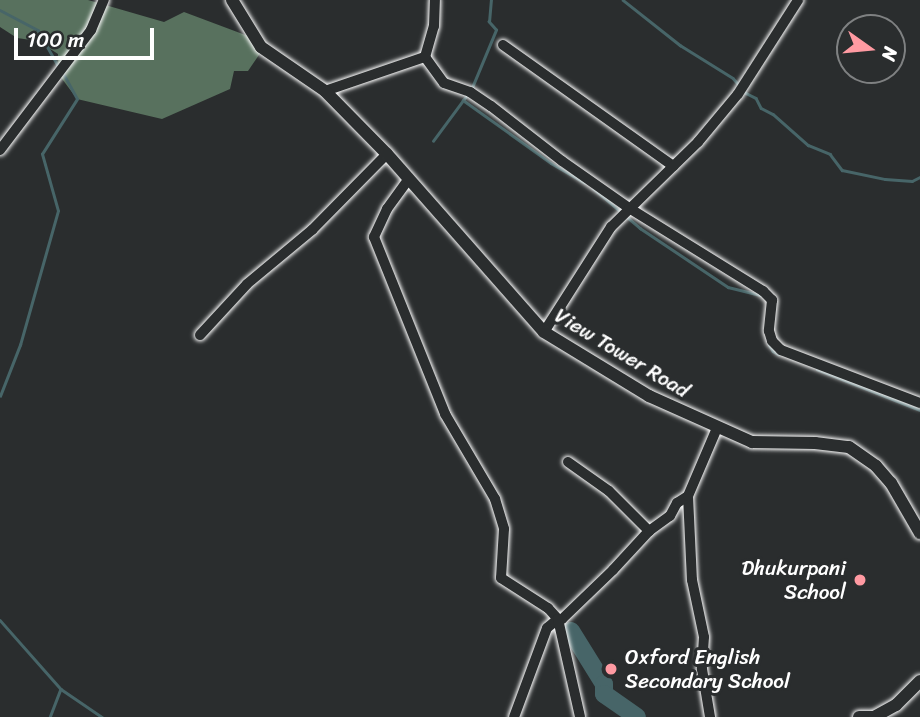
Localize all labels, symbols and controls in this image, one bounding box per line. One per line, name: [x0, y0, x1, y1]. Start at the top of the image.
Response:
scale bar: [18, 14, 158, 58]
north arrow: [836, 14, 906, 84]
text: 100 m: [27, 21, 84, 59]
text: N: [872, 43, 907, 65]
street label: View Tower Road: [550, 303, 694, 403]
place label: Dhukurpani School: [741, 555, 846, 605]
marker: Dhukurpani School: [852, 572, 868, 588]
place label: Oxford English Secondary School: [625, 644, 790, 694]
marker: Oxford English Secondary School: [603, 661, 619, 677]

